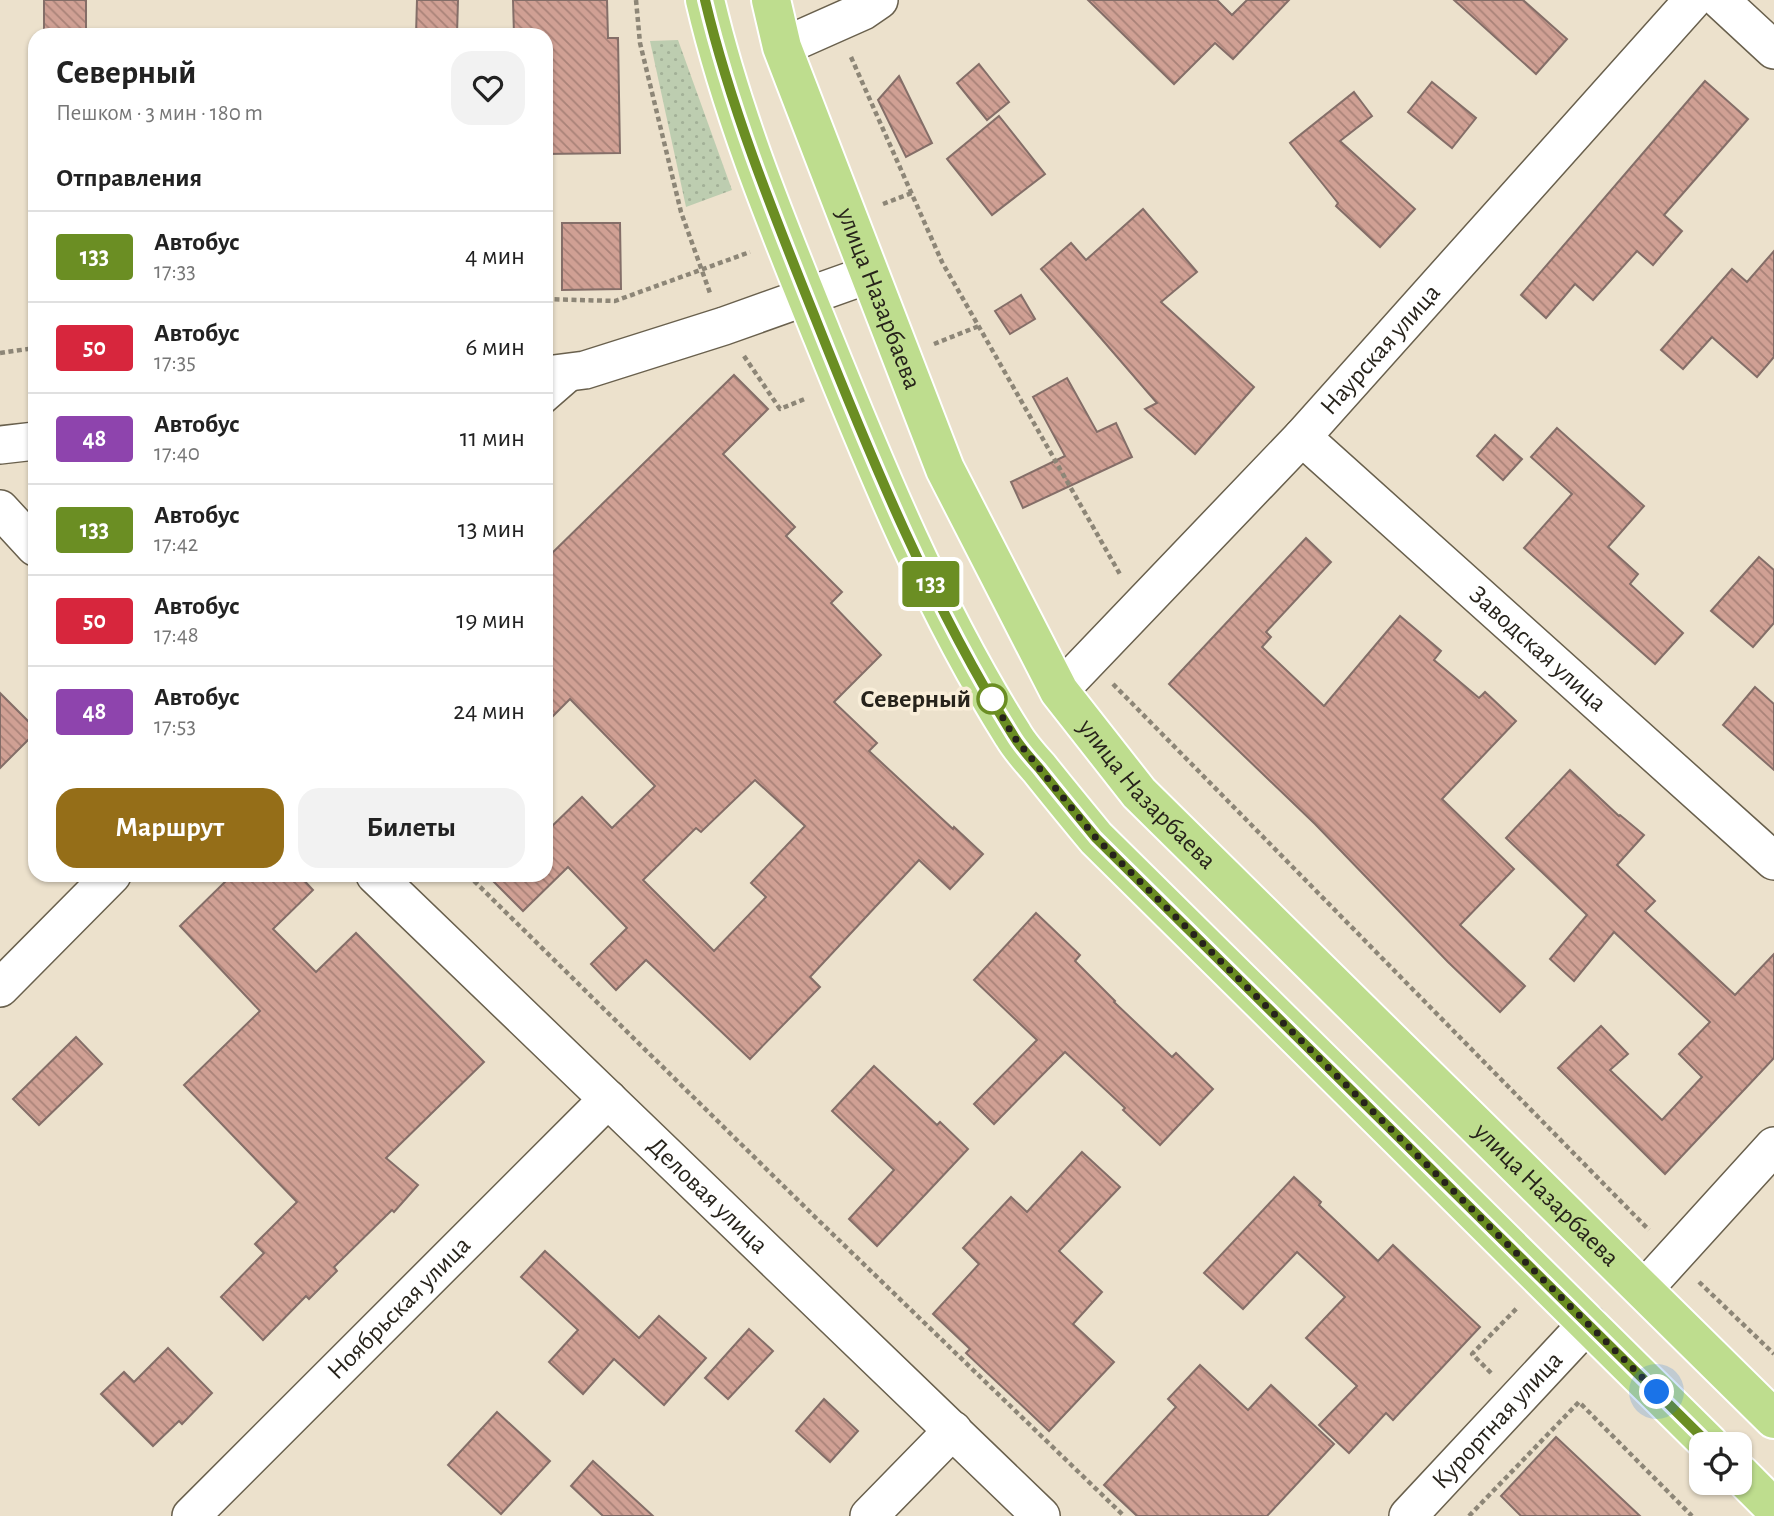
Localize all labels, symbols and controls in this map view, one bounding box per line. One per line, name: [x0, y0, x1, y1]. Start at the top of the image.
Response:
button: heart: [451, 51, 525, 125]
text: Северный: [56, 57, 196, 90]
text: Пешком · 3 мин · 180 m: [56, 102, 263, 125]
text: Отправления: [56, 165, 202, 191]
street label: улица Назарбаева: [832, 203, 926, 393]
text: Автобус: [154, 229, 240, 255]
text: 4 мин: [465, 243, 525, 269]
text: 133: [80, 245, 109, 269]
text: 17:33: [154, 260, 196, 283]
street label: Наурская улица: [1315, 279, 1445, 420]
text: Автобус: [154, 320, 240, 346]
text: 6 мин: [465, 334, 525, 360]
text: 50: [83, 336, 106, 360]
text: 17:35: [154, 351, 196, 374]
text: Автобус: [154, 411, 240, 437]
text: 11 мин: [460, 425, 525, 451]
text: 48: [83, 427, 106, 451]
text: 17:40: [154, 442, 200, 465]
text: Автобус: [154, 502, 240, 528]
text: 13 мин: [458, 516, 525, 542]
text: 133: [80, 518, 109, 542]
text: 17:42: [154, 533, 198, 556]
line badge: 133: [891, 561, 971, 607]
text: 133: [916, 572, 946, 596]
street label: Заводская улица: [1464, 581, 1611, 717]
text: Автобус: [154, 593, 240, 619]
text: 19 мин: [456, 607, 525, 633]
text: 50: [83, 609, 106, 633]
text: 17:48: [154, 624, 199, 647]
text: Автобус: [154, 684, 240, 710]
marker: Северный: [977, 684, 1007, 714]
place label: Северный: [860, 686, 971, 712]
text: 24 мин: [453, 698, 525, 724]
text: 48: [83, 700, 106, 724]
street label: улица Назарбаева: [1073, 713, 1221, 874]
text: 17:53: [154, 715, 196, 738]
button: Маршрут: [56, 788, 284, 868]
button: Билеты: [298, 788, 525, 868]
street label: улица Назарбаева: [1468, 1117, 1624, 1272]
street label: Деловая улица: [643, 1132, 773, 1259]
street label: Ноябрьская улица: [322, 1232, 475, 1385]
street label: Курортная улица: [1427, 1346, 1568, 1494]
your location: [1639, 1374, 1674, 1409]
map controls: [1689, 1432, 1752, 1495]
button: locate: [1689, 1432, 1752, 1495]

